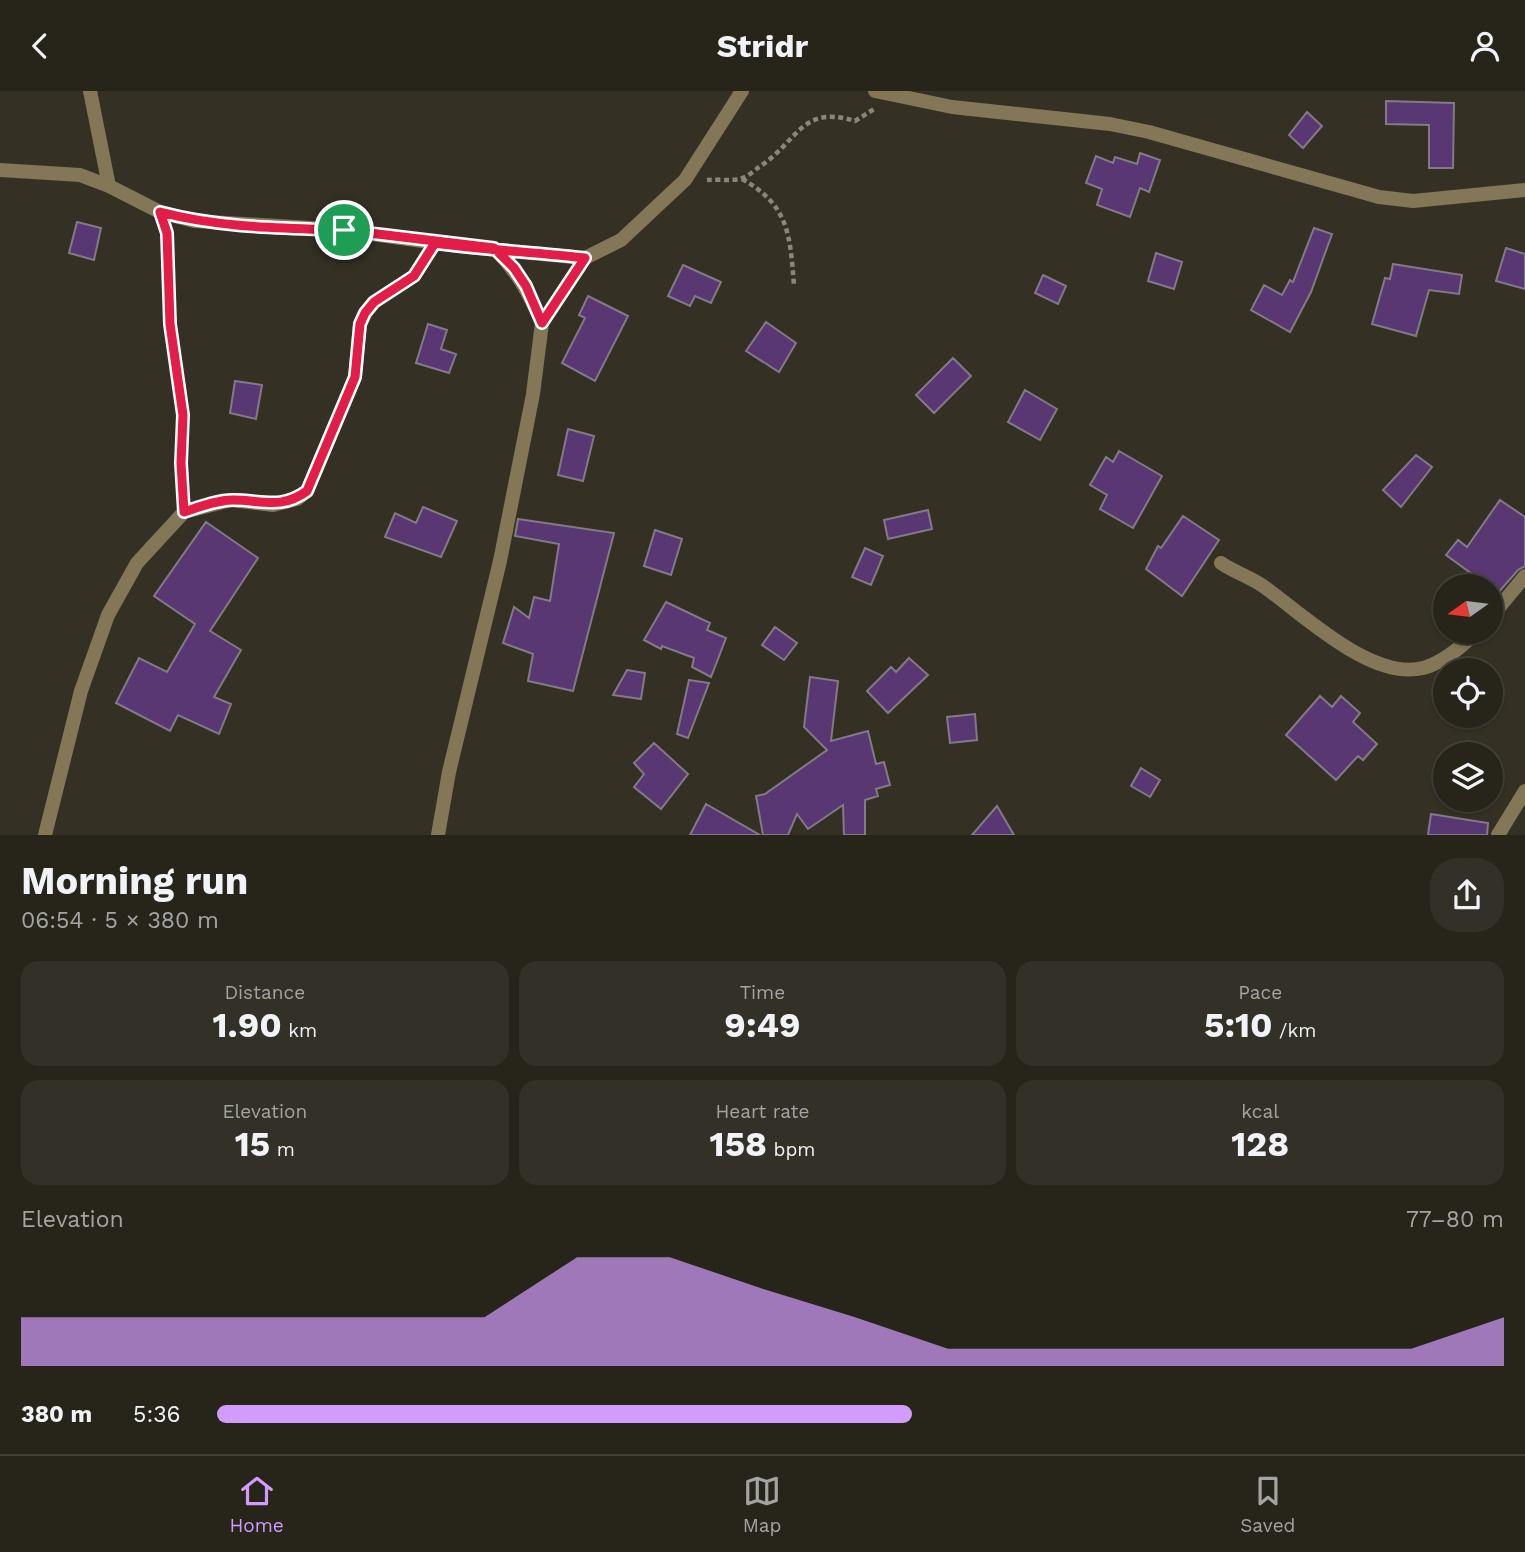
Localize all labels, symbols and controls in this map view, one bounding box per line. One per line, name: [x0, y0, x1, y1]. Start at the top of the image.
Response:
icon: back: [21, 27, 59, 65]
text: Stridr: [717, 27, 808, 65]
icon: person: [1466, 27, 1504, 65]
pin: [314, 200, 374, 260]
icon: arrive: [325, 211, 363, 249]
north arrow: [1433, 574, 1503, 644]
map controls: [1433, 574, 1503, 812]
button: locate: [1433, 658, 1503, 728]
button: layers: [1433, 742, 1503, 812]
button: share: [1430, 858, 1504, 932]
text: Morning run: [21, 859, 248, 903]
text: 06:54 · 5 × 380 m: [21, 907, 219, 934]
text: Distance: [224, 981, 305, 1004]
text: Time: [740, 981, 785, 1004]
text: Pace: [1238, 981, 1282, 1004]
text: 1.90: [212, 1004, 282, 1046]
text: 9:49: [724, 1004, 801, 1046]
text: 5:10: [1204, 1004, 1273, 1046]
text: km: [282, 1019, 317, 1042]
text: /km: [1273, 1019, 1316, 1042]
text: Elevation: [222, 1100, 307, 1123]
text: Heart rate: [716, 1100, 809, 1123]
text: kcal: [1241, 1100, 1279, 1123]
text: 15: [235, 1123, 270, 1165]
text: 158: [710, 1123, 767, 1165]
text: 128: [1231, 1123, 1289, 1165]
text: m: [270, 1138, 295, 1161]
text: bpm: [767, 1138, 815, 1161]
text: Elevation: [21, 1206, 124, 1233]
text: 77–80 m: [1406, 1206, 1504, 1233]
text: 380 m: [21, 1401, 92, 1428]
text: 5:36: [133, 1401, 181, 1428]
tab: Home: [229, 1472, 284, 1537]
tab: Map: [743, 1472, 781, 1537]
tab: Saved: [1240, 1472, 1296, 1537]

